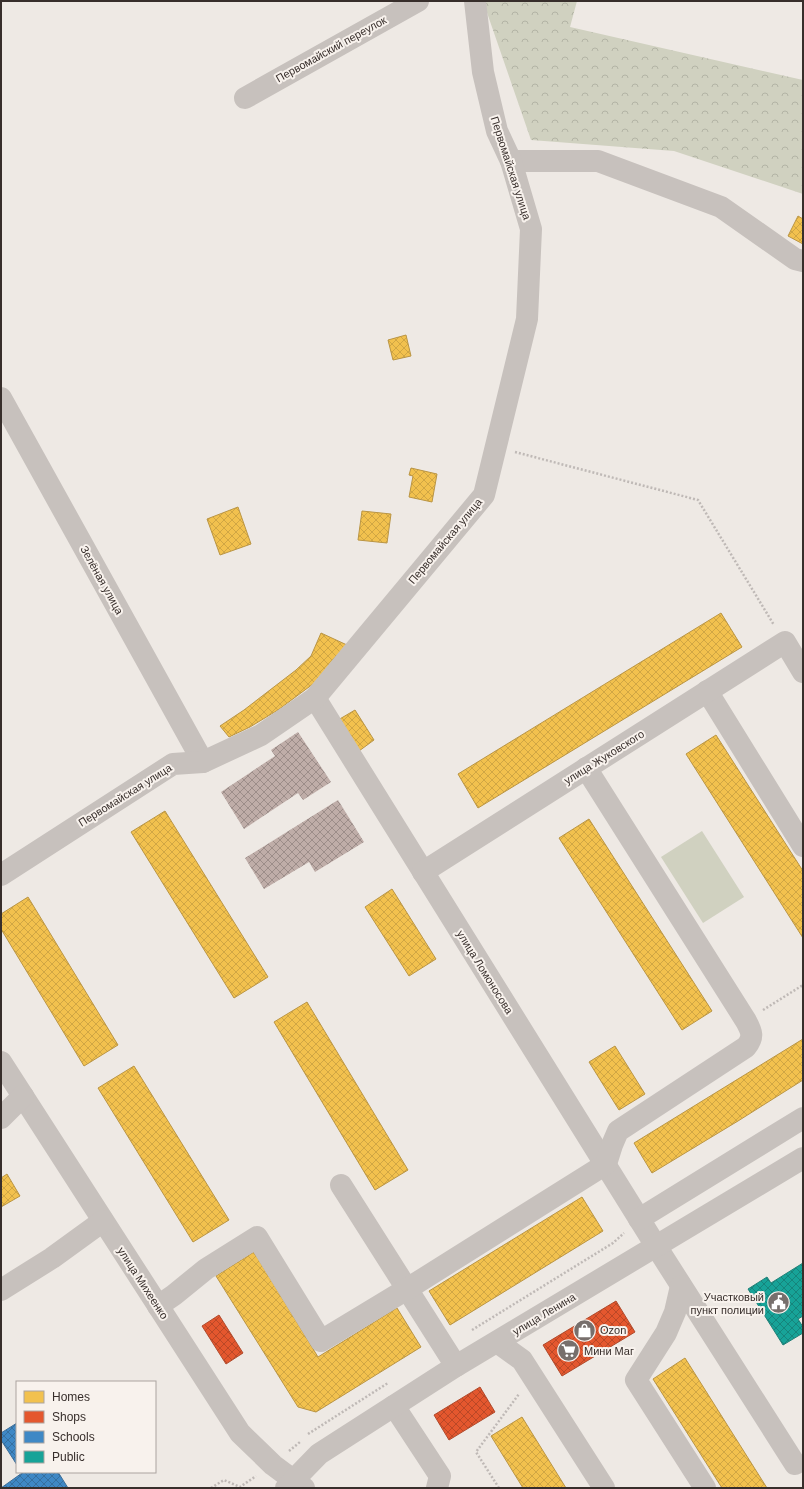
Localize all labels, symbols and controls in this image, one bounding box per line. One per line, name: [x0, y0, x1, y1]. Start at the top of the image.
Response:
street label: Первомайский переулок: [274, 14, 388, 84]
street label: Первомайская улица: [489, 115, 534, 222]
street label: Первомайская улица: [406, 495, 485, 586]
street label: Зелёная улица: [78, 544, 126, 617]
street label: улица Жуковского: [562, 728, 646, 786]
street label: Первомайская улица: [76, 761, 175, 829]
street label: улица Ломоносова: [454, 928, 516, 1017]
street label: улица Михеенко: [115, 1245, 171, 1321]
street label: улица Ленина: [510, 1290, 578, 1337]
public building icon: Участковый пункт полиции: [766, 1290, 792, 1316]
place label: Участковый пункт полиции: [690, 1291, 764, 1316]
shop icon: Ozon: [571, 1317, 597, 1343]
place label: Ozon: [600, 1324, 626, 1336]
supermarket icon: Мини Маг: [556, 1338, 582, 1364]
place label: Мини Маг: [584, 1345, 634, 1357]
legend: [16, 1381, 156, 1473]
text: Homes: [52, 1390, 90, 1404]
text: Shops: [52, 1410, 86, 1424]
text: Schools: [52, 1430, 95, 1444]
text: Public: [52, 1450, 85, 1464]

